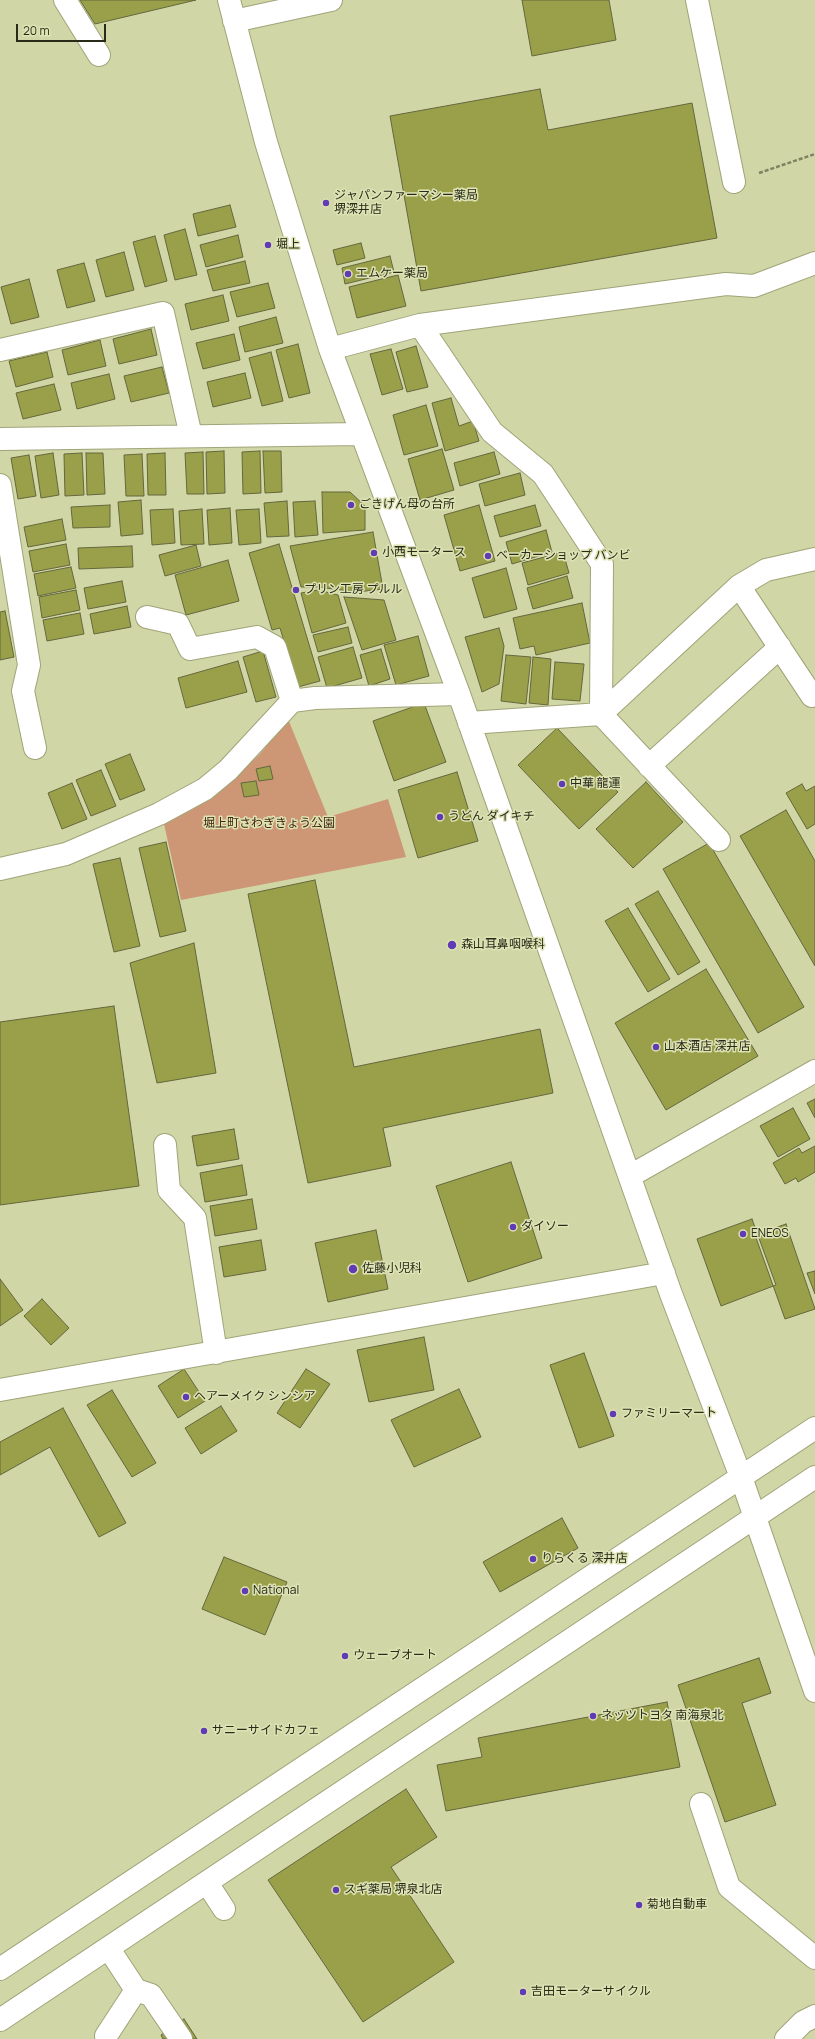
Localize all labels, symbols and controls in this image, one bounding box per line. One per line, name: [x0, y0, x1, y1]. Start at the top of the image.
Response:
scale bar: [18, 16, 108, 42]
text: 20 m: [23, 22, 50, 39]
place label: ジャパンファーマシー薬局 堺深井店: [334, 189, 478, 217]
marker: ジャパンファーマシー薬局 堺深井店: [321, 198, 331, 208]
place label: 堀上: [276, 238, 300, 252]
marker: 堀上: [263, 240, 273, 250]
place label: エムケー薬局: [356, 267, 428, 281]
marker: エムケー薬局: [343, 269, 353, 279]
place label: ごきげん母の台所: [359, 498, 455, 512]
marker: ごきげん母の台所: [346, 500, 356, 510]
place label: 小西モータース: [382, 546, 466, 560]
marker: 小西モータース: [369, 548, 379, 558]
place label: ベーカーショップ バンビ: [496, 549, 630, 563]
marker: ベーカーショップ バンビ: [483, 551, 493, 561]
place label: プリン工房 プルル: [304, 583, 402, 597]
marker: プリン工房 プルル: [291, 585, 301, 595]
place label: 中華 龍運: [570, 777, 620, 791]
marker: 中華 龍運: [557, 779, 567, 789]
place label: うどん ダイキチ: [448, 810, 534, 824]
marker: うどん ダイキチ: [435, 812, 445, 822]
park label: 堀上町さわぎきょう公園: [203, 817, 335, 831]
place label: 森山耳鼻咽喉科: [461, 938, 545, 952]
marker: 森山耳鼻咽喉科: [446, 939, 458, 951]
place label: 山本酒店 深井店: [664, 1040, 750, 1054]
marker: 山本酒店 深井店: [651, 1042, 661, 1052]
place label: ダイソー: [521, 1220, 569, 1234]
marker: ダイソー: [508, 1222, 518, 1232]
place label: ENEOS: [751, 1227, 789, 1241]
marker: ENEOS: [738, 1229, 748, 1239]
place label: 佐藤小児科: [362, 1262, 422, 1276]
marker: 佐藤小児科: [347, 1263, 359, 1275]
place label: ヘアーメイク シンシア: [194, 1390, 316, 1404]
marker: ヘアーメイク シンシア: [181, 1392, 191, 1402]
place label: ファミリーマート: [621, 1407, 717, 1421]
marker: ファミリーマート: [608, 1409, 618, 1419]
place label: りらくる 深井店: [541, 1552, 627, 1566]
marker: りらくる 深井店: [528, 1554, 538, 1564]
place label: National: [253, 1584, 299, 1598]
marker: National: [240, 1586, 250, 1596]
place label: ウェーブオート: [353, 1649, 437, 1663]
marker: ウェーブオート: [340, 1651, 350, 1661]
place label: ネッツトヨタ 南海泉北: [601, 1709, 723, 1723]
marker: ネッツトヨタ 南海泉北: [588, 1711, 598, 1721]
place label: サニーサイドカフェ: [212, 1724, 320, 1738]
marker: サニーサイドカフェ: [199, 1726, 209, 1736]
place label: スギ薬局 堺泉北店: [344, 1883, 442, 1897]
marker: スギ薬局 堺泉北店: [331, 1885, 341, 1895]
place label: 菊地自動車: [647, 1898, 707, 1912]
marker: 菊地自動車: [634, 1900, 644, 1910]
place label: 吉田モーターサイクル: [531, 1985, 651, 1999]
marker: 吉田モーターサイクル: [518, 1987, 528, 1997]

